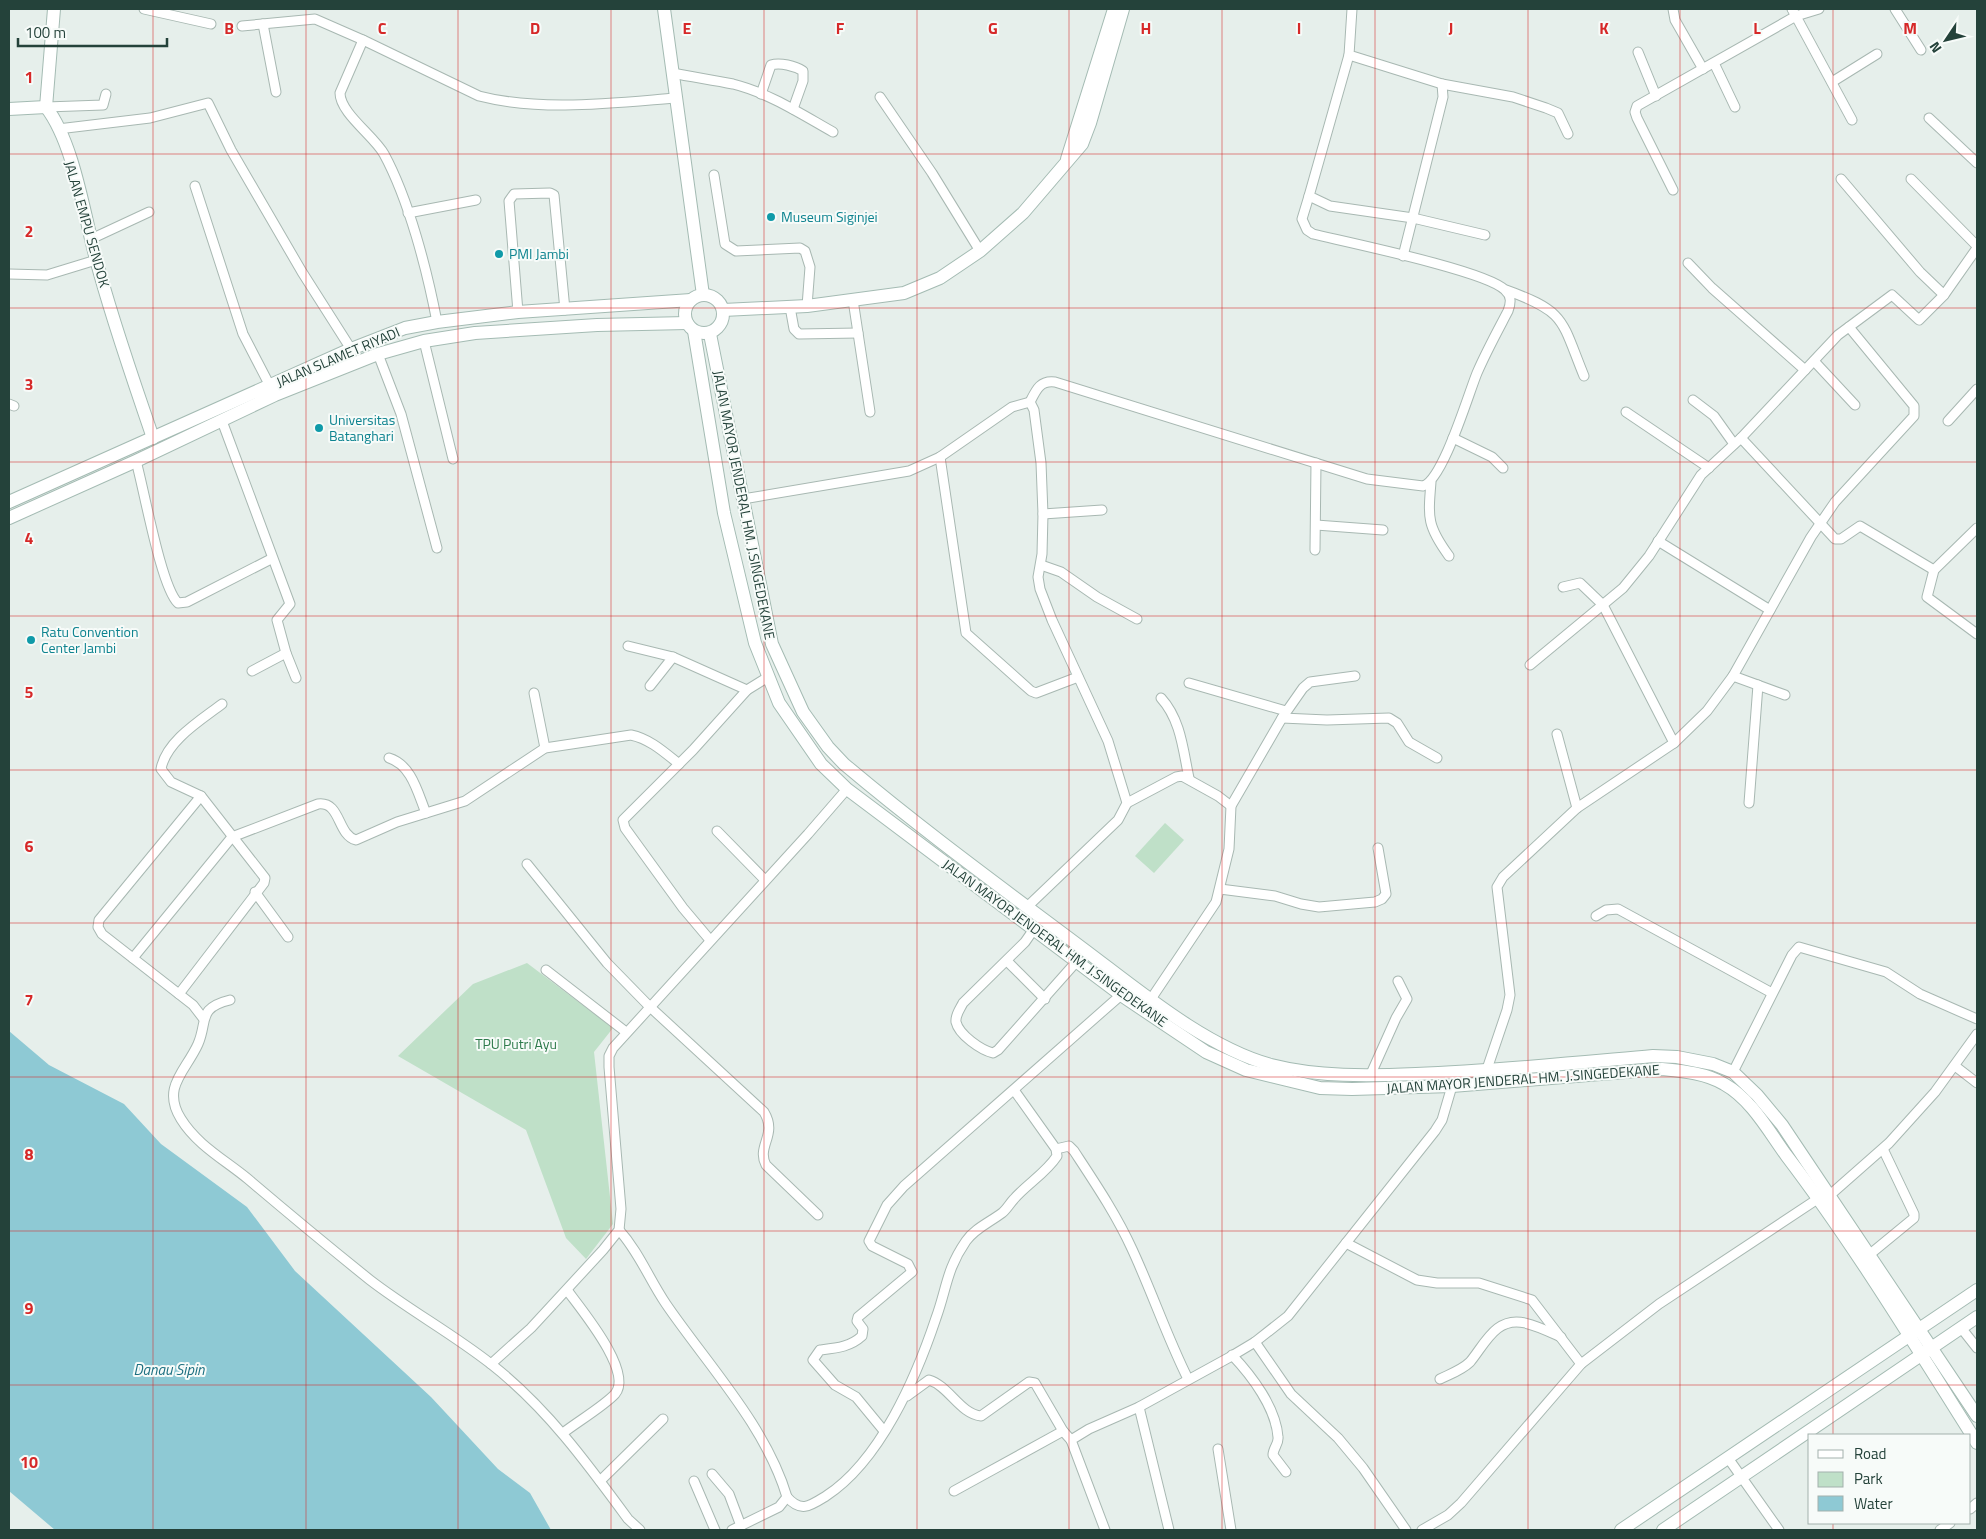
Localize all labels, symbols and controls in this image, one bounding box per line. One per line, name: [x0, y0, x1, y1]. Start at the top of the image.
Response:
scale bar: [18, 15, 166, 47]
north arrow: [1921, 15, 1971, 65]
text: B: [224, 16, 234, 40]
text: C: [378, 16, 387, 40]
text: D: [530, 16, 540, 40]
text: E: [683, 16, 692, 40]
text: F: [836, 16, 845, 40]
text: G: [988, 16, 998, 40]
text: H: [1141, 16, 1151, 40]
text: I: [1297, 16, 1301, 40]
text: J: [1449, 16, 1453, 40]
text: K: [1599, 16, 1609, 40]
text: L: [1753, 16, 1761, 40]
text: M: [1903, 16, 1917, 40]
text: 100 m: [25, 21, 66, 44]
text: N: [1924, 38, 1946, 58]
text: 1: [25, 65, 33, 89]
street label: JALAN EMPU SENDOK: [59, 158, 116, 290]
place label: Museum Siginjei: [781, 206, 878, 227]
marker: Museum Siginjei: [765, 211, 777, 223]
text: 2: [25, 219, 33, 243]
place label: PMI Jambi: [509, 243, 569, 264]
marker: PMI Jambi: [493, 248, 505, 260]
street label: JALAN SLAMET RIYADI: [273, 321, 403, 392]
street label: JALAN MAYOR JENDERAL HM. J.SINGEDEKANE: [708, 369, 781, 641]
text: 3: [25, 372, 33, 396]
place label: Universitas Batanghari: [329, 409, 395, 446]
marker: Universitas Batanghari: [313, 422, 325, 434]
text: 4: [25, 526, 34, 550]
place label: Ratu Convention Center Jambi: [41, 621, 138, 658]
marker: Ratu Convention Center Jambi: [25, 634, 37, 646]
text: 5: [25, 680, 34, 704]
text: 6: [25, 834, 34, 858]
street label: JALAN MAYOR JENDERAL HM. J.SINGEDEKANE: [938, 854, 1172, 1032]
text: 7: [25, 988, 33, 1012]
park label: TPU Putri Ayu: [475, 1033, 557, 1054]
street label: JALAN MAYOR JENDERAL HM. J.SINGEDEKANE: [1386, 1058, 1660, 1099]
text: 8: [25, 1142, 34, 1166]
text: 9: [25, 1296, 34, 1320]
water label: Danau Sipin: [134, 1358, 205, 1381]
legend: [1808, 1434, 1971, 1524]
text: Road: [1854, 1442, 1886, 1465]
text: 10: [20, 1450, 38, 1474]
text: Park: [1854, 1467, 1883, 1490]
text: Water: [1854, 1492, 1893, 1515]

